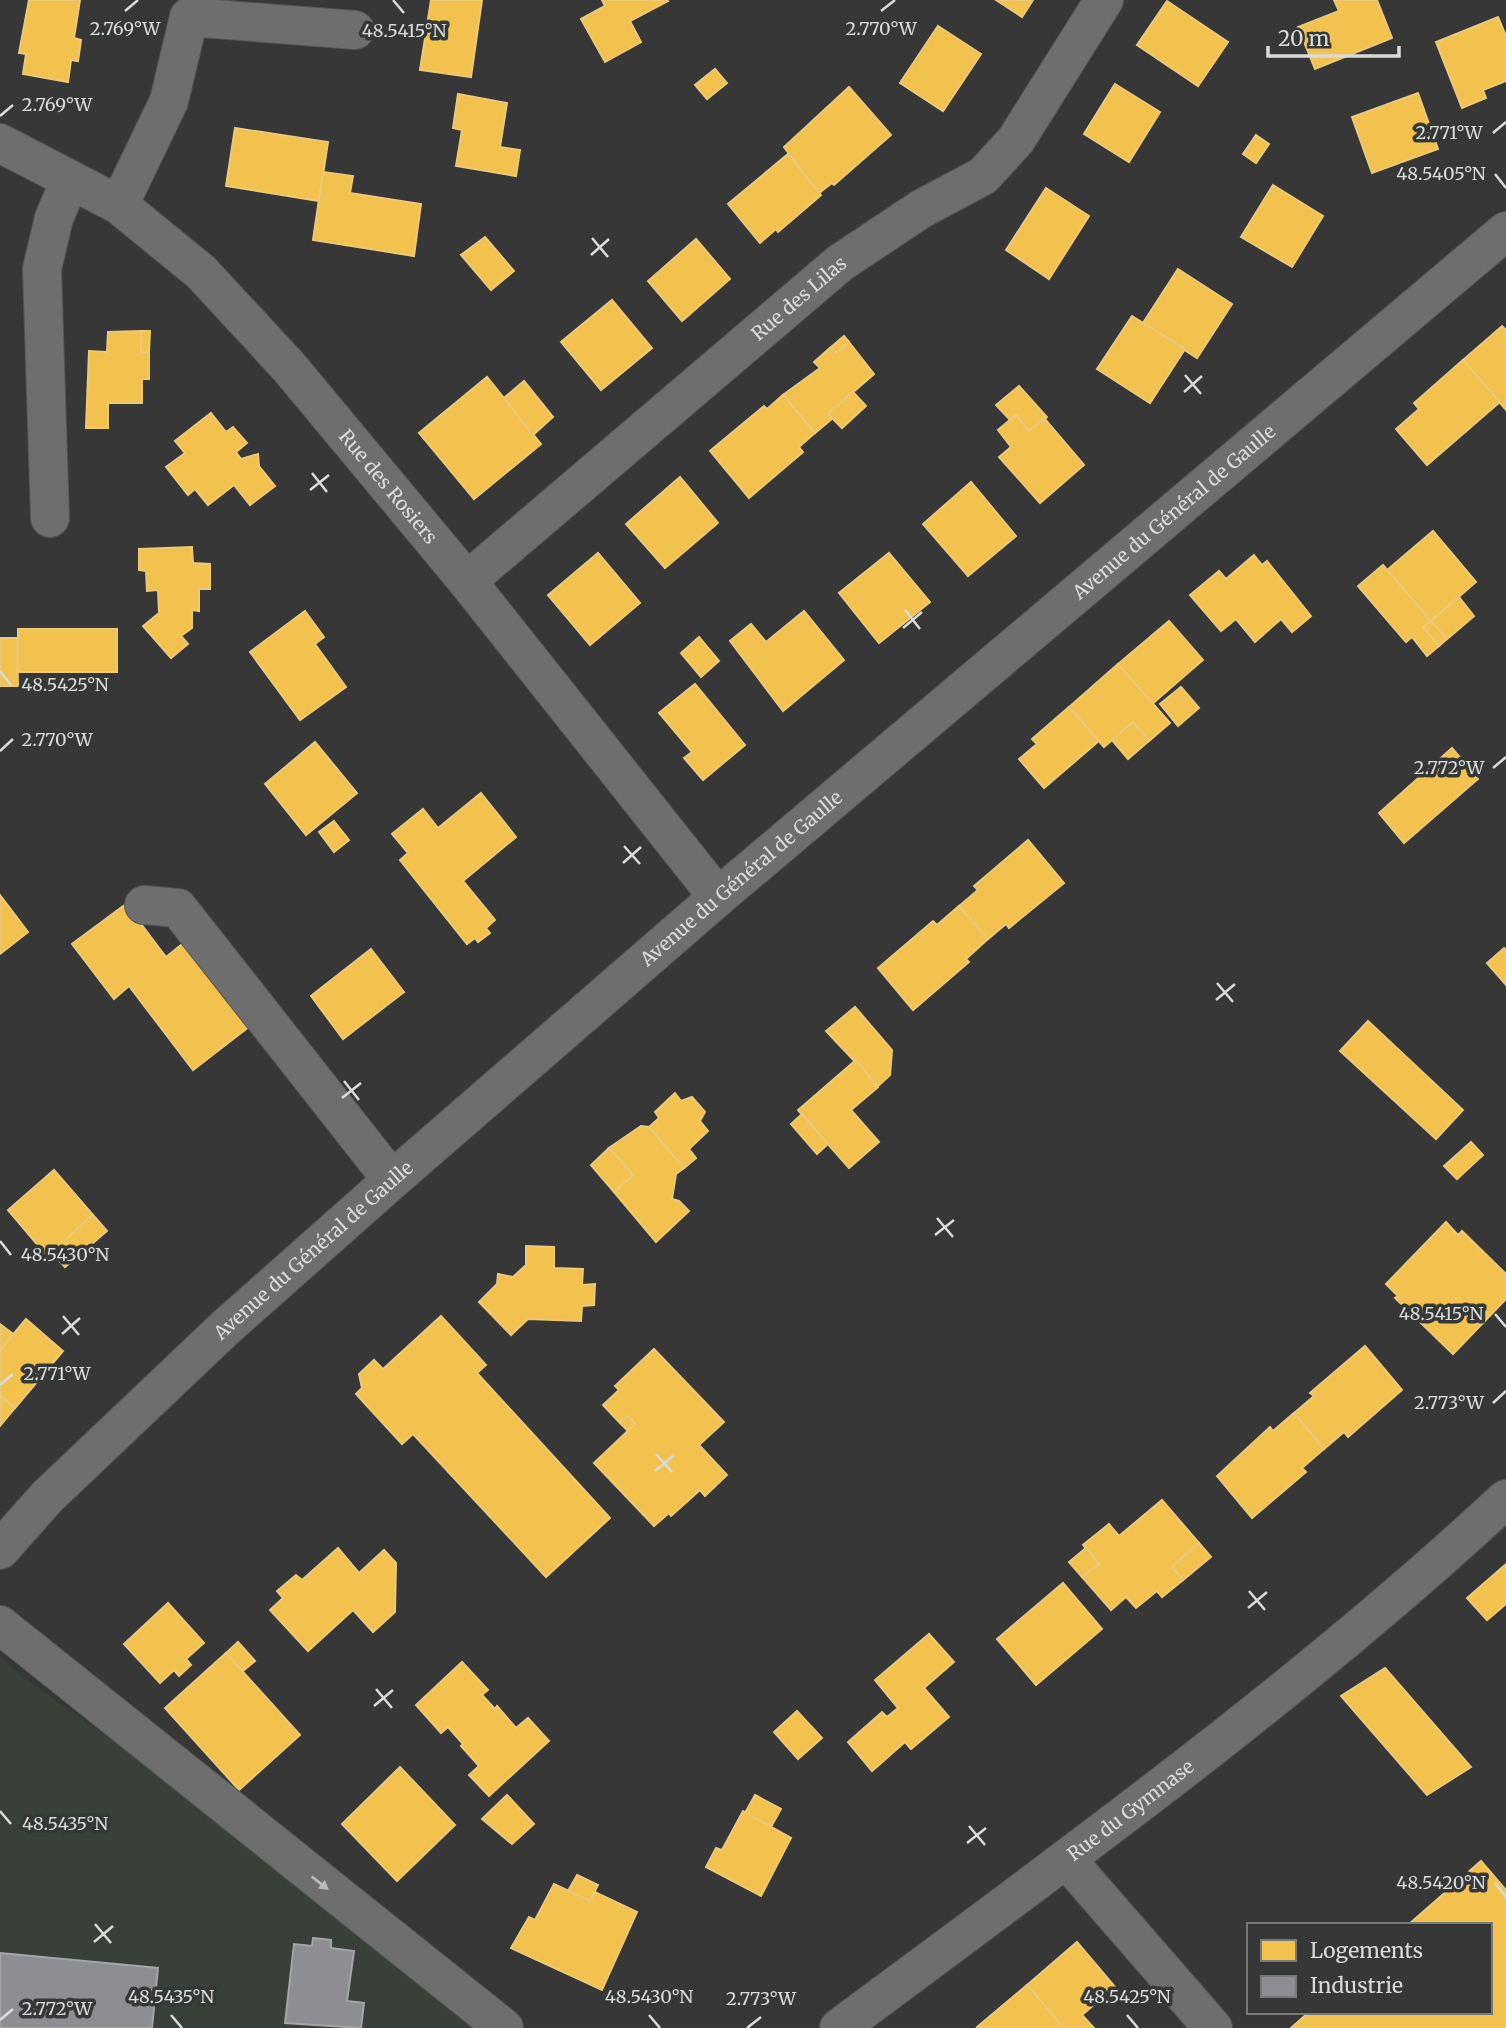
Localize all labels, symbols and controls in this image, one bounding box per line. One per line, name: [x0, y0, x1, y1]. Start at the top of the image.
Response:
scale bar: [1268, 14, 1399, 58]
text: 2.769°W: [90, 17, 161, 40]
text: 2.770°W: [845, 17, 918, 40]
text: 48.5415°N: [362, 19, 446, 42]
text: 20 m: [1278, 25, 1330, 52]
text: 2.769°W: [22, 93, 93, 116]
text: 2.771°W: [1415, 121, 1484, 144]
text: 48.5405°N: [1396, 162, 1486, 185]
street label: Rue des Lilas: [746, 250, 851, 346]
street label: Avenue du Général de Gaulle: [1067, 419, 1280, 605]
street label: Rue des Rosiers: [334, 424, 443, 549]
text: 48.5425°N: [21, 673, 109, 696]
text: 2.770°W: [21, 728, 94, 751]
text: 2.772°W: [1414, 756, 1485, 779]
street label: Avenue du Général de Gaulle: [634, 785, 847, 972]
street label: Avenue du Général de Gaulle: [208, 1155, 418, 1345]
text: 48.5430°N: [21, 1243, 109, 1266]
text: 48.5415°N: [1399, 1302, 1483, 1325]
text: 2.771°W: [23, 1362, 92, 1385]
text: 2.773°W: [1414, 1391, 1485, 1414]
street label: Rue du Gymnase: [1062, 1754, 1199, 1866]
text: 48.5435°N: [22, 1812, 108, 1835]
text: 48.5420°N: [1396, 1871, 1486, 1894]
one-way arrow: [311, 1875, 329, 1890]
legend: [1247, 1923, 1492, 2014]
text: Logements: [1310, 1937, 1423, 1964]
text: Industrie: [1310, 1972, 1403, 1999]
text: 48.5435°N: [128, 1985, 214, 2008]
text: 48.5430°N: [605, 1985, 693, 2008]
text: 48.5425°N: [1083, 1985, 1171, 2008]
text: 2.773°W: [726, 1987, 797, 2010]
text: 2.772°W: [22, 1997, 93, 2020]

